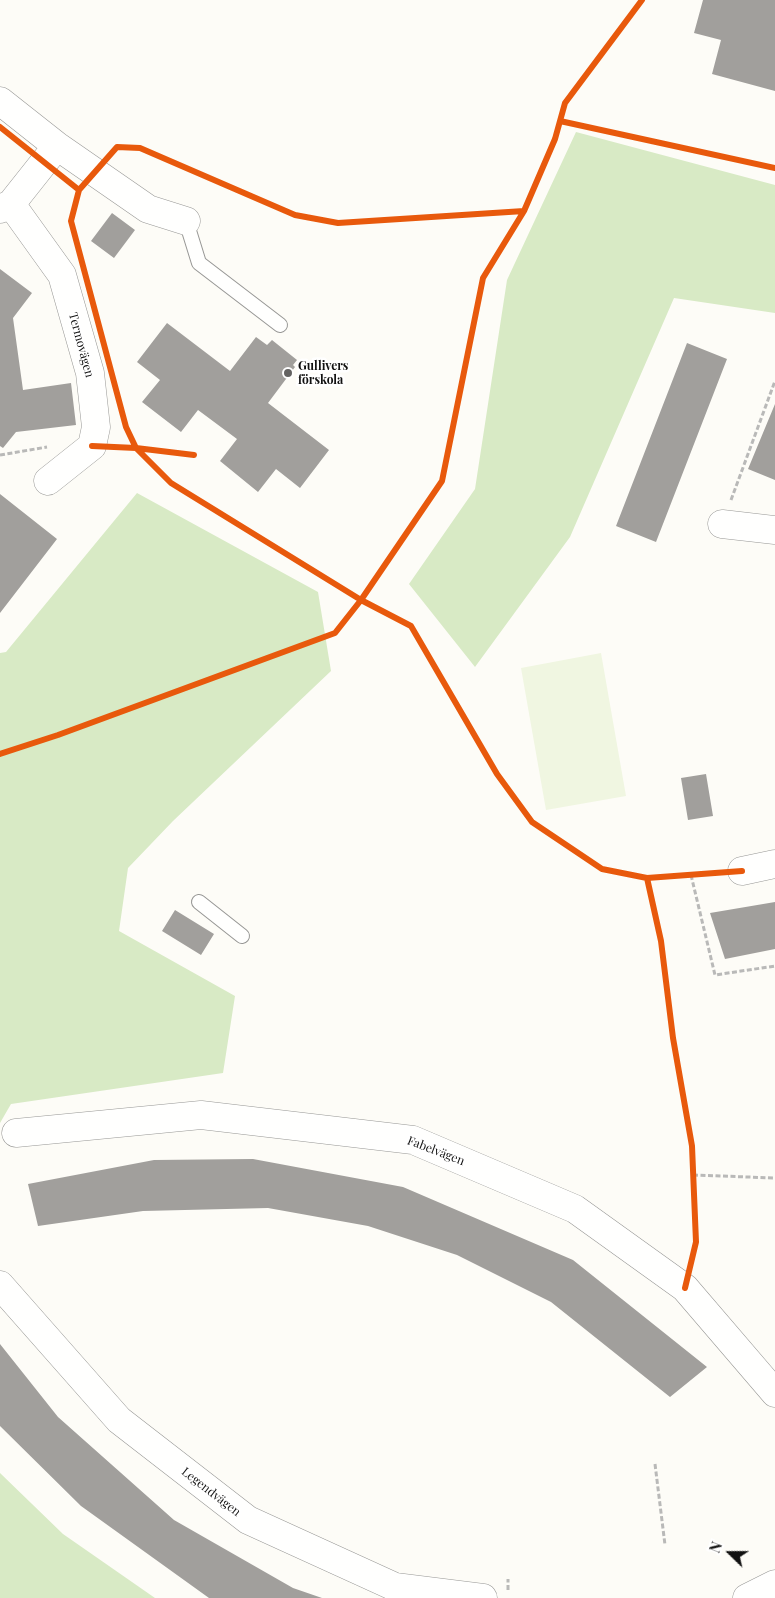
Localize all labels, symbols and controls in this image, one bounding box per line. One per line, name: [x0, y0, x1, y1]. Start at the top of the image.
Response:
street label: Termovägen: [65, 311, 97, 379]
place label: Gullivers förskola: [298, 359, 348, 387]
marker: Gullivers förskola: [282, 367, 294, 379]
street label: Fabelvägen: [405, 1134, 467, 1168]
street label: Legendvägen: [179, 1465, 243, 1519]
north arrow: [705, 1528, 755, 1578]
text: N: [705, 1539, 726, 1555]

